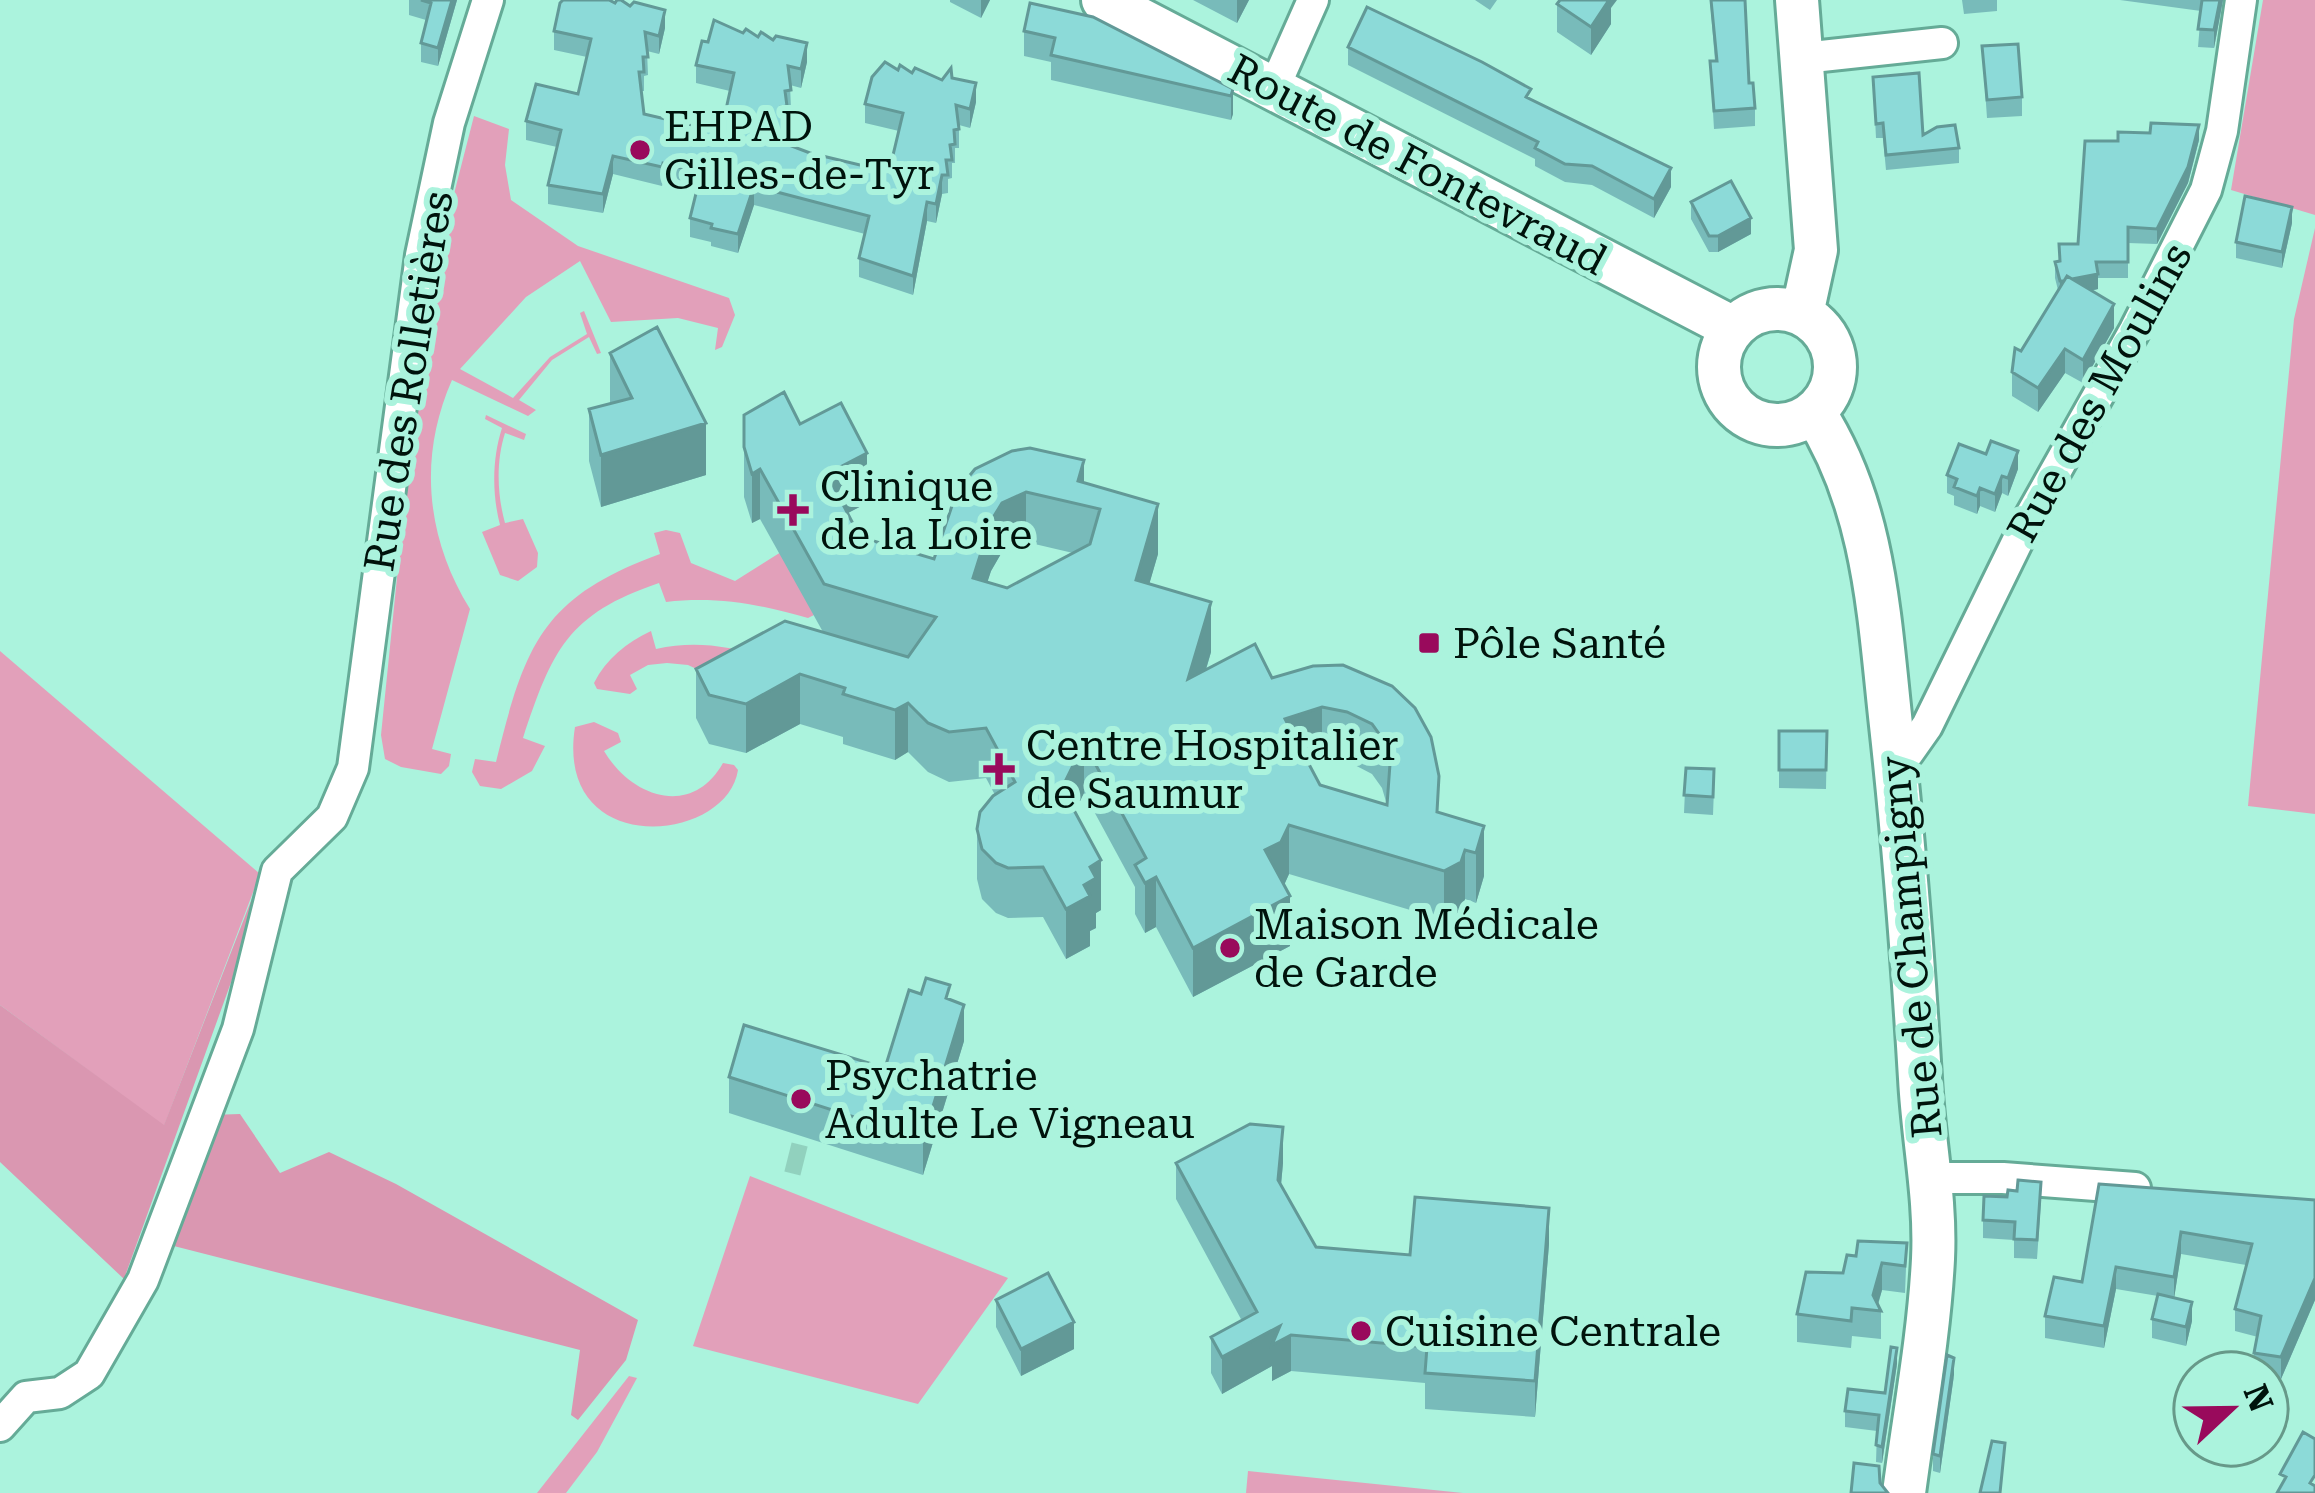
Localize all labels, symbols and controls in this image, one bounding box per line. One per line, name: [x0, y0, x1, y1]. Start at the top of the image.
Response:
street label: Route de Fontevraud: [1220, 44, 1615, 285]
place label: EHPAD Gilles-de-Tyr: [664, 102, 934, 199]
marker: EHPAD Gilles-de-Tyr: [627, 137, 653, 163]
street label: Rue des Rolletières: [354, 188, 463, 575]
street label: Rue des Moulins: [1997, 234, 2202, 550]
place label: Clinique de la Loire: [820, 462, 1032, 559]
marker: Clinique de la Loire: [777, 494, 809, 526]
place label: Pôle Santé: [1453, 619, 1666, 668]
marker: Pôle Santé: [1416, 630, 1442, 656]
place label: Centre Hospitalier de Saumur: [1026, 721, 1399, 818]
marker: Centre Hospitalier de Saumur: [983, 753, 1015, 785]
street label: Rue de Champigny: [1869, 754, 1952, 1140]
place label: Maison Médicale de Garde: [1254, 900, 1599, 997]
marker: Maison Médicale de Garde: [1217, 935, 1243, 961]
place label: Psychatrie Adulte Le Vigneau: [825, 1051, 1195, 1148]
marker: Psychatrie Adulte Le Vigneau: [788, 1086, 814, 1112]
place label: Cuisine Centrale: [1385, 1307, 1721, 1356]
marker: Cuisine Centrale: [1348, 1318, 1374, 1344]
north arrow: [2171, 1349, 2291, 1469]
text: N: [2236, 1379, 2281, 1417]

